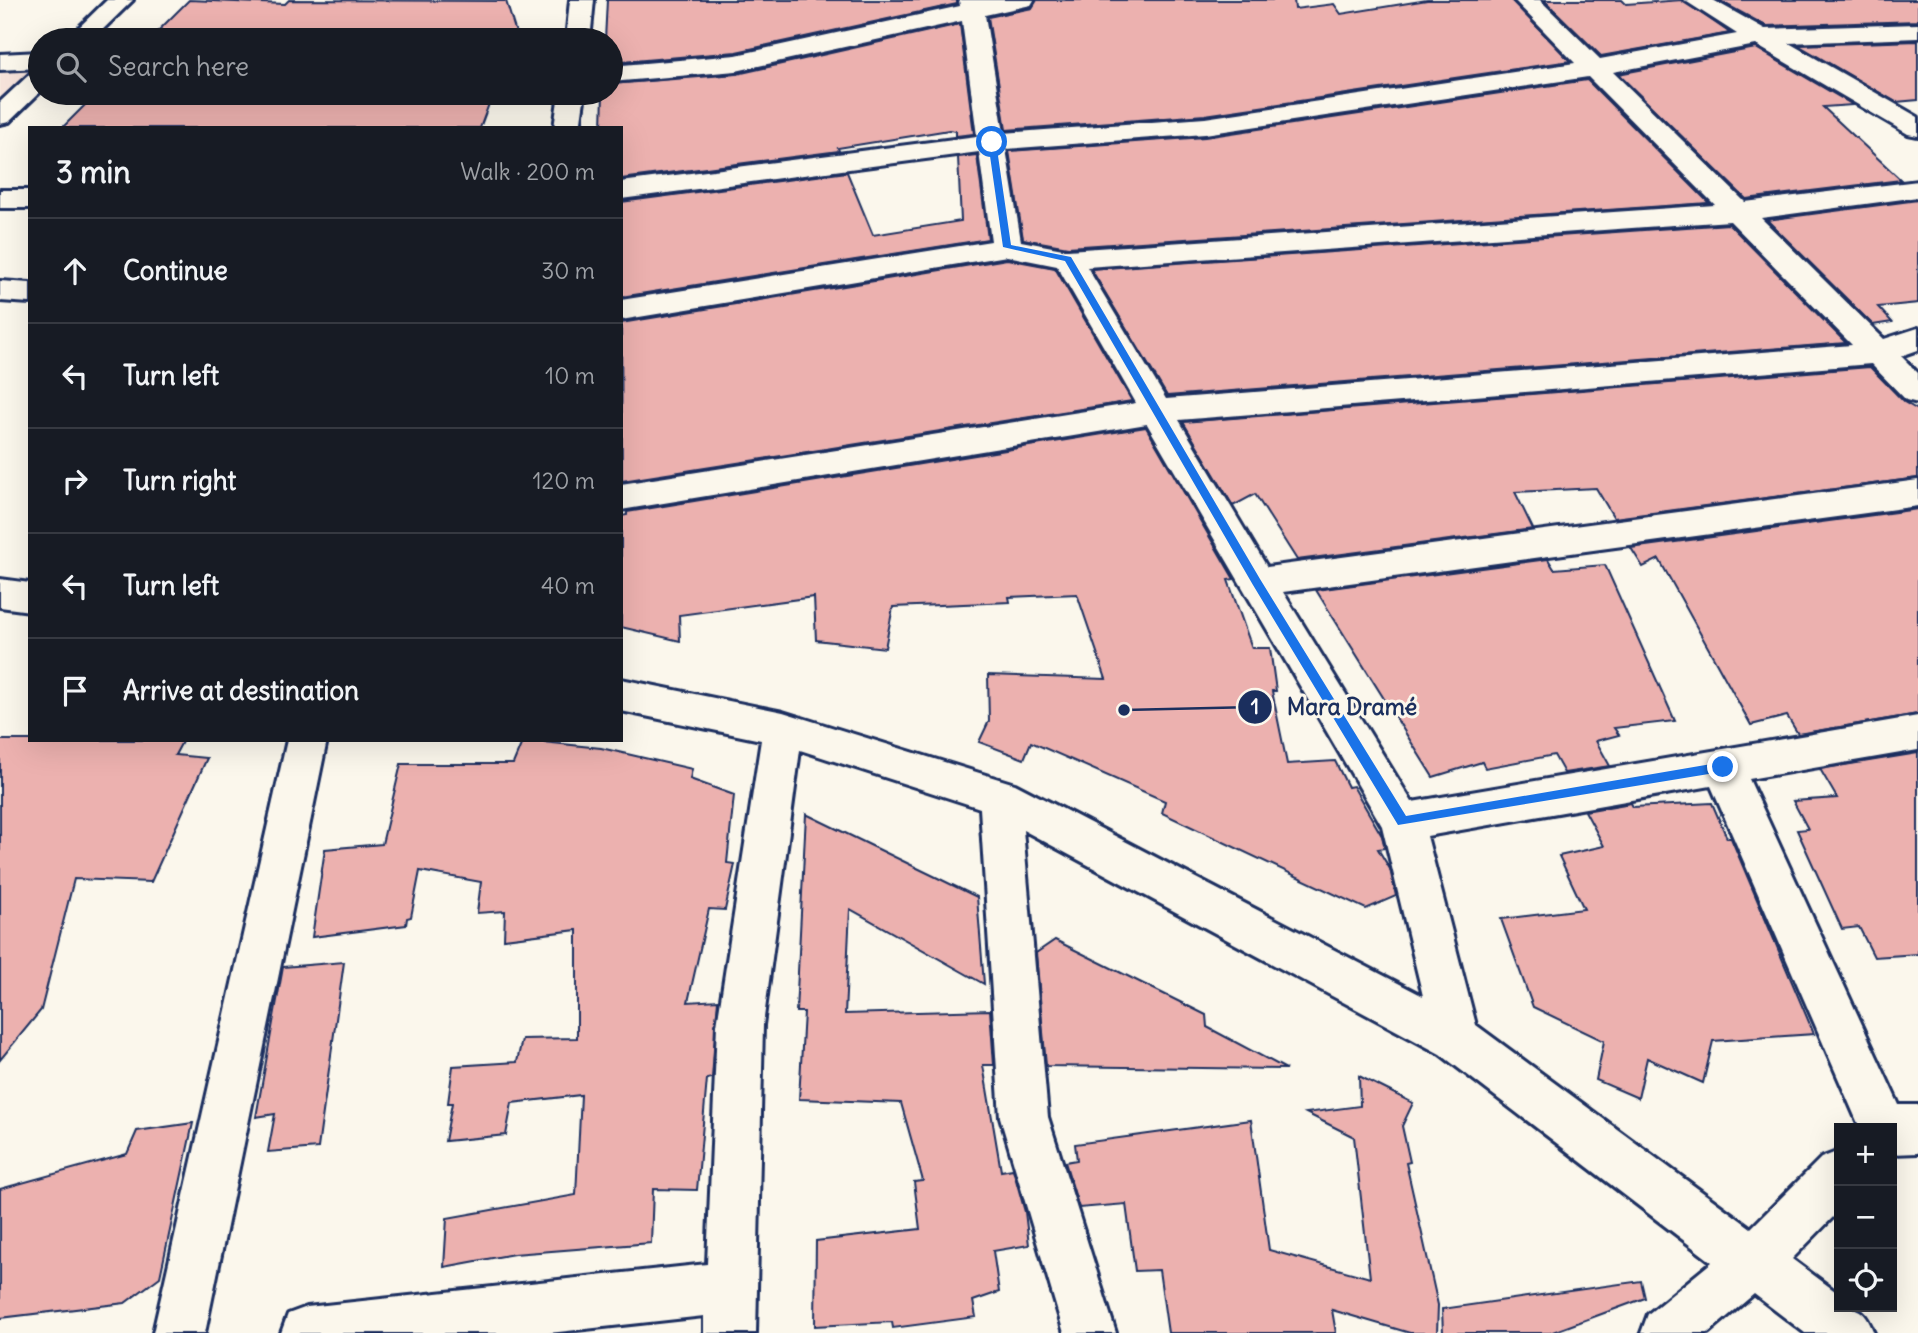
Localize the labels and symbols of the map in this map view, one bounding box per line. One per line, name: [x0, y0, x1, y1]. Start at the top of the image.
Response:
route start: [976, 126, 1007, 157]
callout: Mara Dramé: [1237, 685, 1431, 729]
text: Mara Dramé: [1287, 692, 1417, 721]
text: 1: [1251, 693, 1259, 720]
route end: [1707, 751, 1738, 782]

